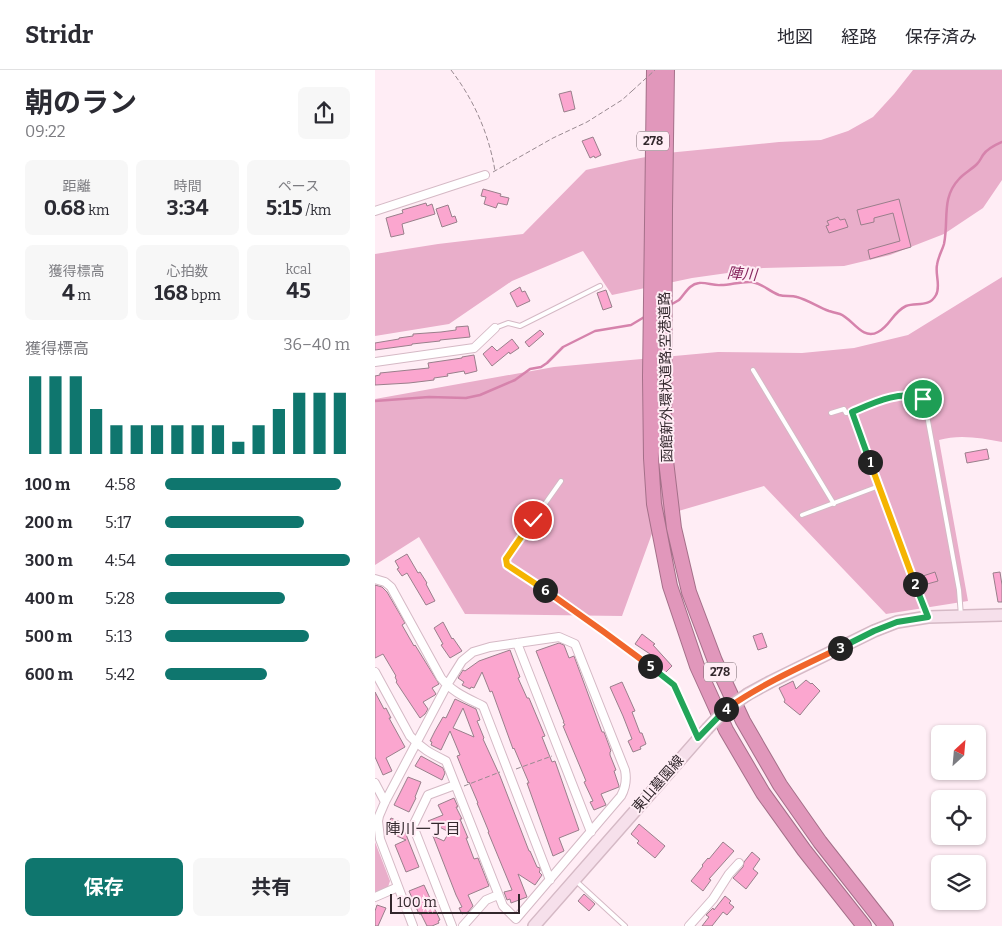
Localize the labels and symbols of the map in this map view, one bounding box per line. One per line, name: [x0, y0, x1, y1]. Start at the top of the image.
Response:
road number: 278: [637, 131, 669, 150]
water label: 陣川: [726, 264, 760, 284]
street label: 函館新外環状道路;空港道路: [656, 291, 676, 463]
pin: [902, 378, 944, 420]
pin: 1: [857, 450, 883, 474]
pin: [512, 499, 554, 541]
pin: 2: [903, 572, 927, 596]
pin: 6: [533, 578, 557, 602]
pin: 3: [827, 636, 853, 660]
pin: 5: [637, 654, 663, 678]
road number: 278: [704, 662, 736, 682]
pin: 4: [713, 696, 739, 722]
north arrow: [931, 725, 986, 780]
street label: 東山墓園線: [629, 752, 687, 816]
district label: 陣川一丁目: [385, 820, 461, 838]
scale bar: [390, 891, 520, 914]

